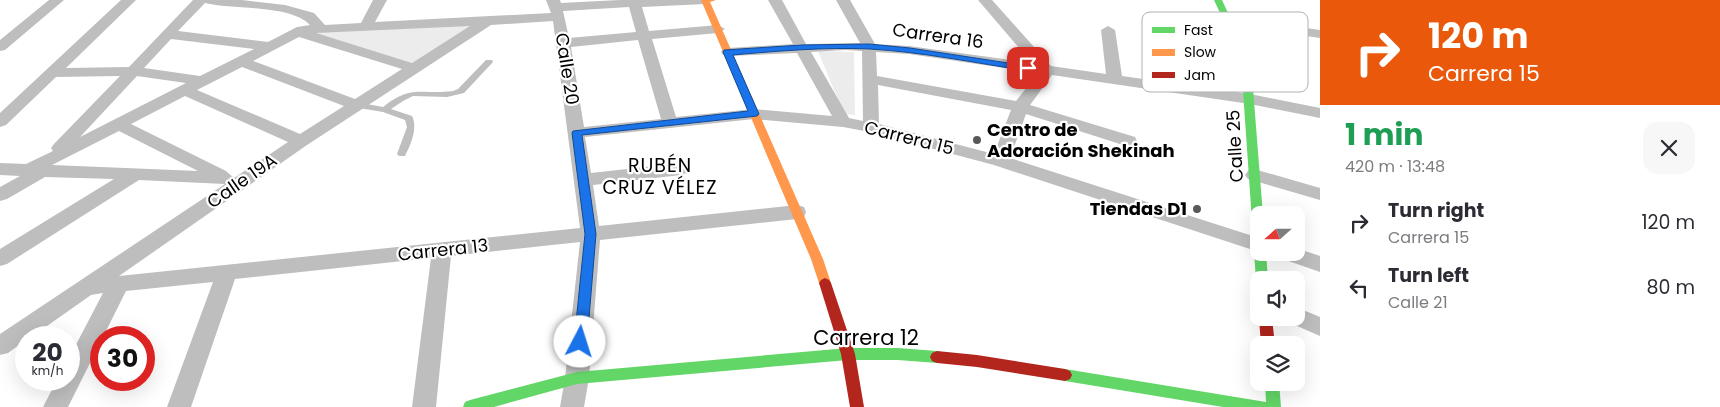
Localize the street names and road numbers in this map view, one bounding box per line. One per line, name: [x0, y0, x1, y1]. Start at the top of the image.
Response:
street label: Carrera 16: [891, 17, 985, 54]
street label: Calle 20: [549, 31, 586, 107]
street label: Calle 25: [1220, 109, 1249, 183]
street label: Carrera 15: [862, 114, 956, 161]
street label: Calle 19A: [202, 147, 282, 214]
street label: Carrera 13: [397, 232, 489, 267]
street label: Carrera 12: [813, 323, 919, 352]

